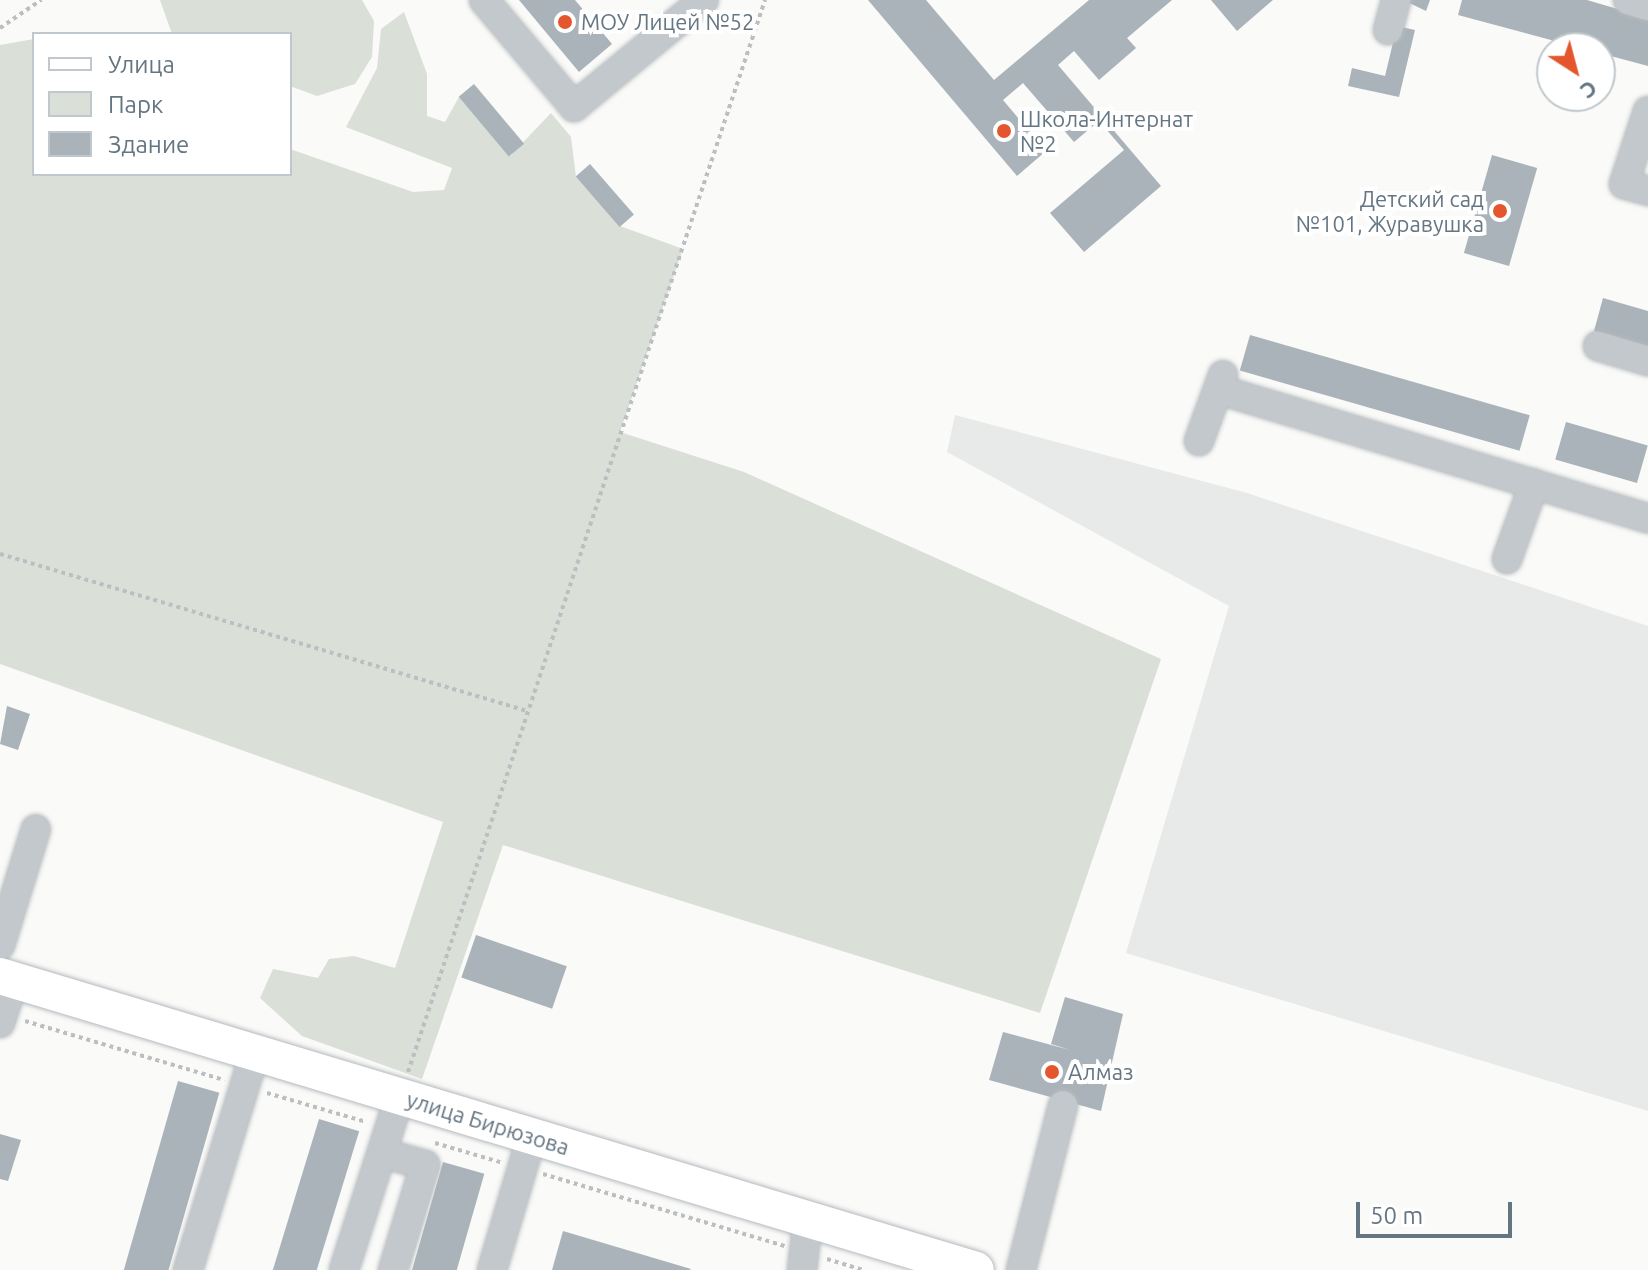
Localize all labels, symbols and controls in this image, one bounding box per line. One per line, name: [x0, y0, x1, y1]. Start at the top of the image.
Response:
place label: МОУ Лицей №52: [581, 9, 754, 35]
marker: МОУ Лицей №52: [556, 13, 574, 31]
legend: [32, 32, 292, 176]
north arrow: [1536, 32, 1616, 112]
text: Улица: [108, 51, 175, 78]
text: С: [1576, 76, 1602, 104]
text: Парк: [108, 91, 163, 118]
place label: Школа-Интернат №2: [1020, 105, 1193, 156]
marker: Школа-Интернат №2: [995, 122, 1013, 140]
text: Здание: [108, 131, 189, 158]
place label: Детский сад №101, Журавушка: [1296, 185, 1484, 236]
marker: Детский сад №101, Журавушка: [1491, 202, 1509, 220]
place label: Алмаз: [1068, 1059, 1134, 1085]
marker: Алмаз: [1043, 1063, 1061, 1081]
street label: улица Бирюзова: [403, 1086, 573, 1160]
scale bar: [1360, 1186, 1516, 1236]
text: 50 m: [1370, 1202, 1423, 1229]

